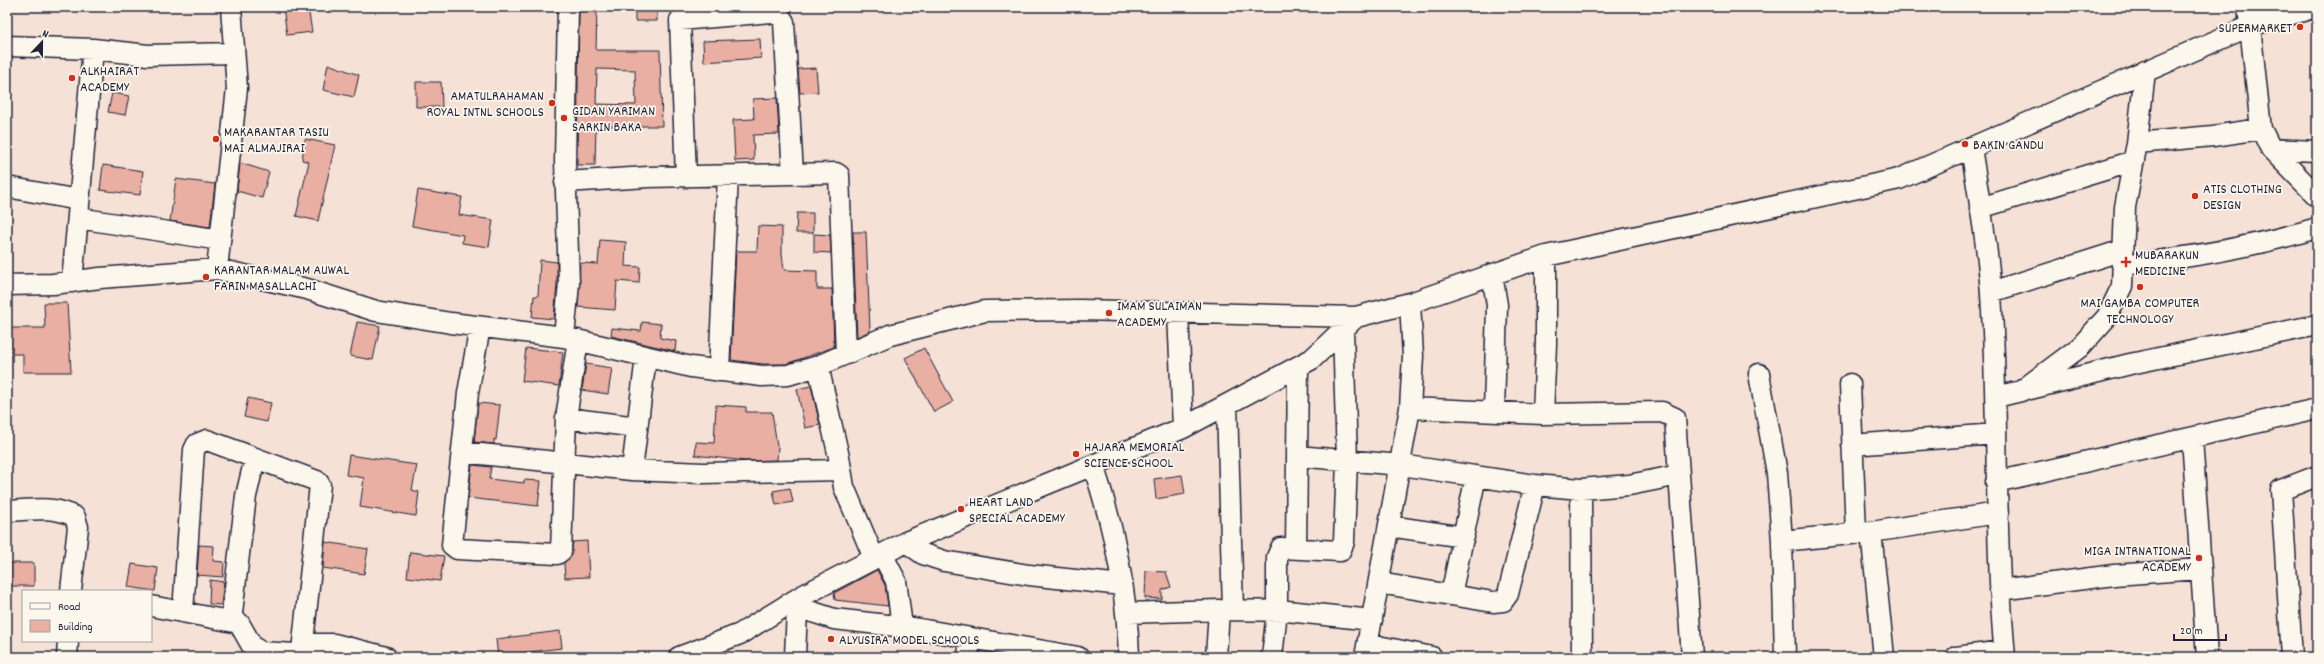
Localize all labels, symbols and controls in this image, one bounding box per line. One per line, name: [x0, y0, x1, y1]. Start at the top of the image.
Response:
place label: SUPERMARKET: [2218, 19, 2292, 39]
north arrow: [22, 22, 62, 62]
marker: SUPERMARKET: [2295, 22, 2305, 32]
text: N: [39, 26, 51, 43]
place label: ALKHAIRAT ACADEMY: [80, 62, 139, 98]
marker: ALKHAIRAT ACADEMY: [67, 73, 77, 83]
place label: AMATULRAHAMAN ROYAL INTNL SCHOOLS: [427, 87, 544, 123]
marker: AMATULRAHAMAN ROYAL INTNL SCHOOLS: [547, 98, 557, 108]
place label: GIDAN YARIMAN SARKIN BAKA: [572, 102, 655, 138]
marker: GIDAN YARIMAN SARKIN BAKA: [559, 113, 569, 123]
place label: MAKARANTAR TASIU MAI ALMAJIRAI: [224, 123, 329, 159]
marker: MAKARANTAR TASIU MAI ALMAJIRAI: [211, 134, 221, 144]
place label: BAKIN GANDU: [1973, 136, 2044, 156]
marker: BAKIN GANDU: [1960, 139, 1970, 149]
place label: ATIS CLOTHING DESIGN: [2203, 180, 2282, 216]
marker: ATIS CLOTHING DESIGN: [2190, 191, 2200, 201]
place label: MUBARAKUN MEDICINE: [2135, 246, 2199, 282]
marker: MUBARAKUN MEDICINE: [2120, 256, 2132, 268]
place label: KARANTAR MALAM AUWAL FARIN MASALLACHI: [214, 261, 349, 297]
marker: KARANTAR MALAM AUWAL FARIN MASALLACHI: [201, 272, 211, 282]
marker: MAI GAMBA COMPUTER TECHNOLOGY: [2135, 282, 2145, 292]
place label: MAI GAMBA COMPUTER TECHNOLOGY: [2081, 294, 2200, 330]
place label: IMAM SULAIMAN ACADEMY: [1117, 297, 1202, 333]
marker: IMAM SULAIMAN ACADEMY: [1104, 308, 1114, 318]
place label: HAJARA MEMORIAL SCIENCE SCHOOL: [1084, 438, 1185, 474]
marker: HAJARA MEMORIAL SCIENCE SCHOOL: [1071, 449, 1081, 459]
place label: HEART LAND SPECIAL ACADEMY: [969, 493, 1066, 529]
marker: HEART LAND SPECIAL ACADEMY: [956, 504, 966, 514]
place label: MIGA INTRNATIONAL ACADEMY: [2084, 542, 2192, 578]
marker: MIGA INTRNATIONAL ACADEMY: [2194, 553, 2204, 563]
legend: [22, 590, 152, 642]
text: Road: [58, 599, 80, 616]
scale bar: [2174, 616, 2226, 642]
text: Building: [58, 619, 93, 636]
text: 20 m: [2180, 623, 2203, 640]
place label: ALYUSIRA MODEL SCHOOLS: [839, 631, 979, 651]
marker: ALYUSIRA MODEL SCHOOLS: [826, 634, 836, 644]

